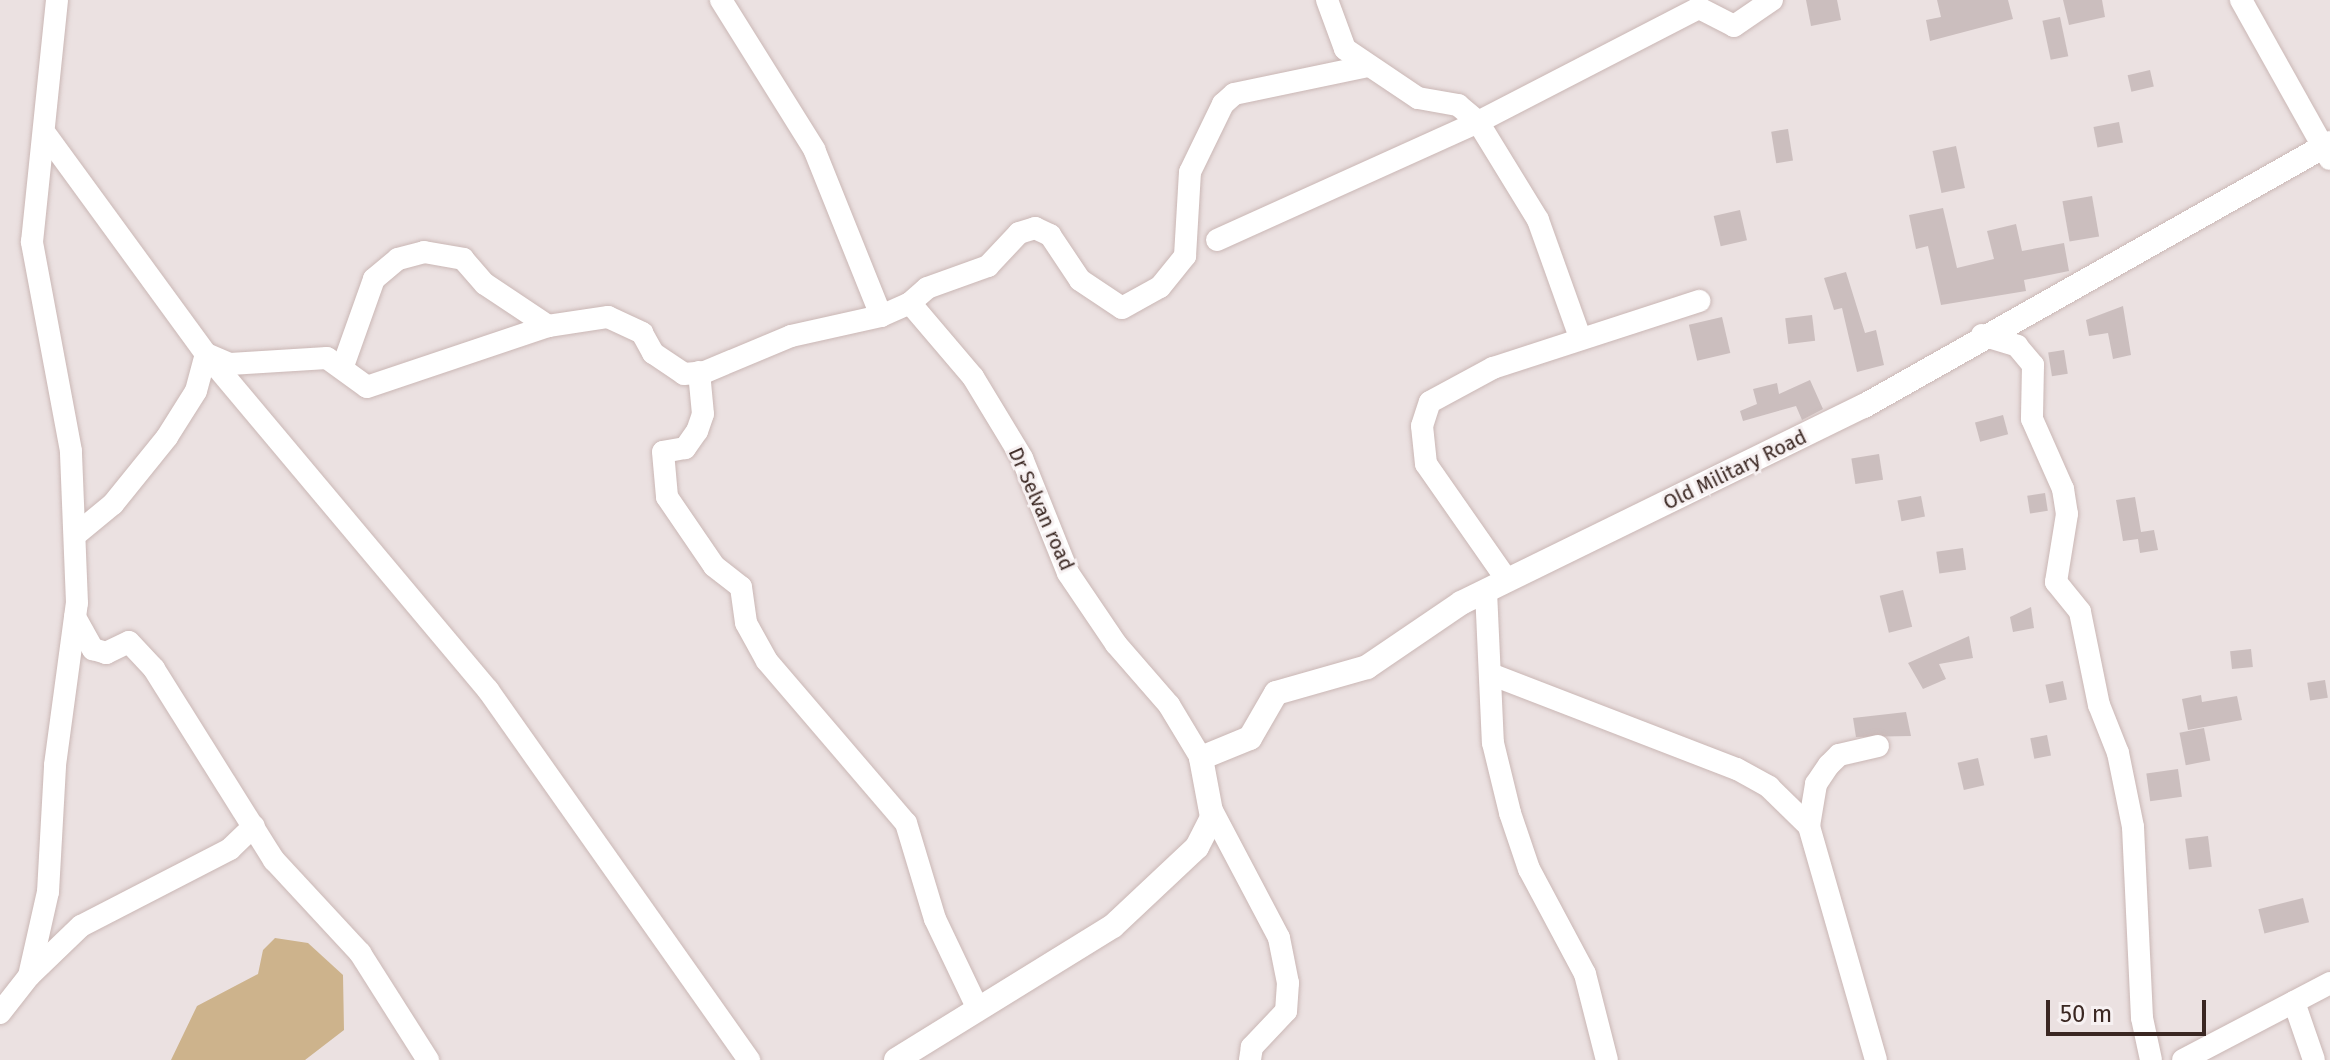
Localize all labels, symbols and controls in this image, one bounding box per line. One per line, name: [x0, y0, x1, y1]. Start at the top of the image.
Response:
street label: Old Military Road: [1659, 425, 1811, 515]
street label: Dr Selvan road: [1003, 444, 1079, 574]
scale bar: [2050, 984, 2210, 1034]
text: 50 m: [2060, 1000, 2112, 1028]

